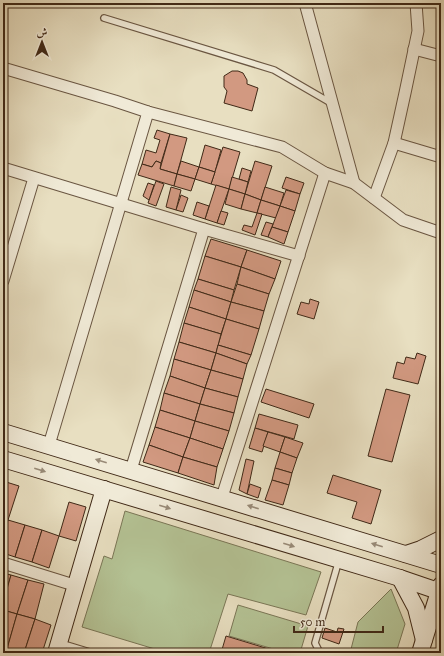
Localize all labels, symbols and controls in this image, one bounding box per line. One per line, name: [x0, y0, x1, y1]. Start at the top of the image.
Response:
north arrow: [22, 22, 62, 62]
text: ش: [37, 26, 48, 39]
one-way arrow: [95, 458, 107, 464]
one-way arrow: [35, 467, 47, 473]
one-way arrow: [159, 504, 171, 510]
one-way arrow: [246, 504, 258, 510]
one-way arrow: [284, 542, 296, 548]
one-way arrow: [371, 542, 383, 548]
scale bar: [294, 608, 383, 634]
text: 50 m: [300, 615, 325, 629]

